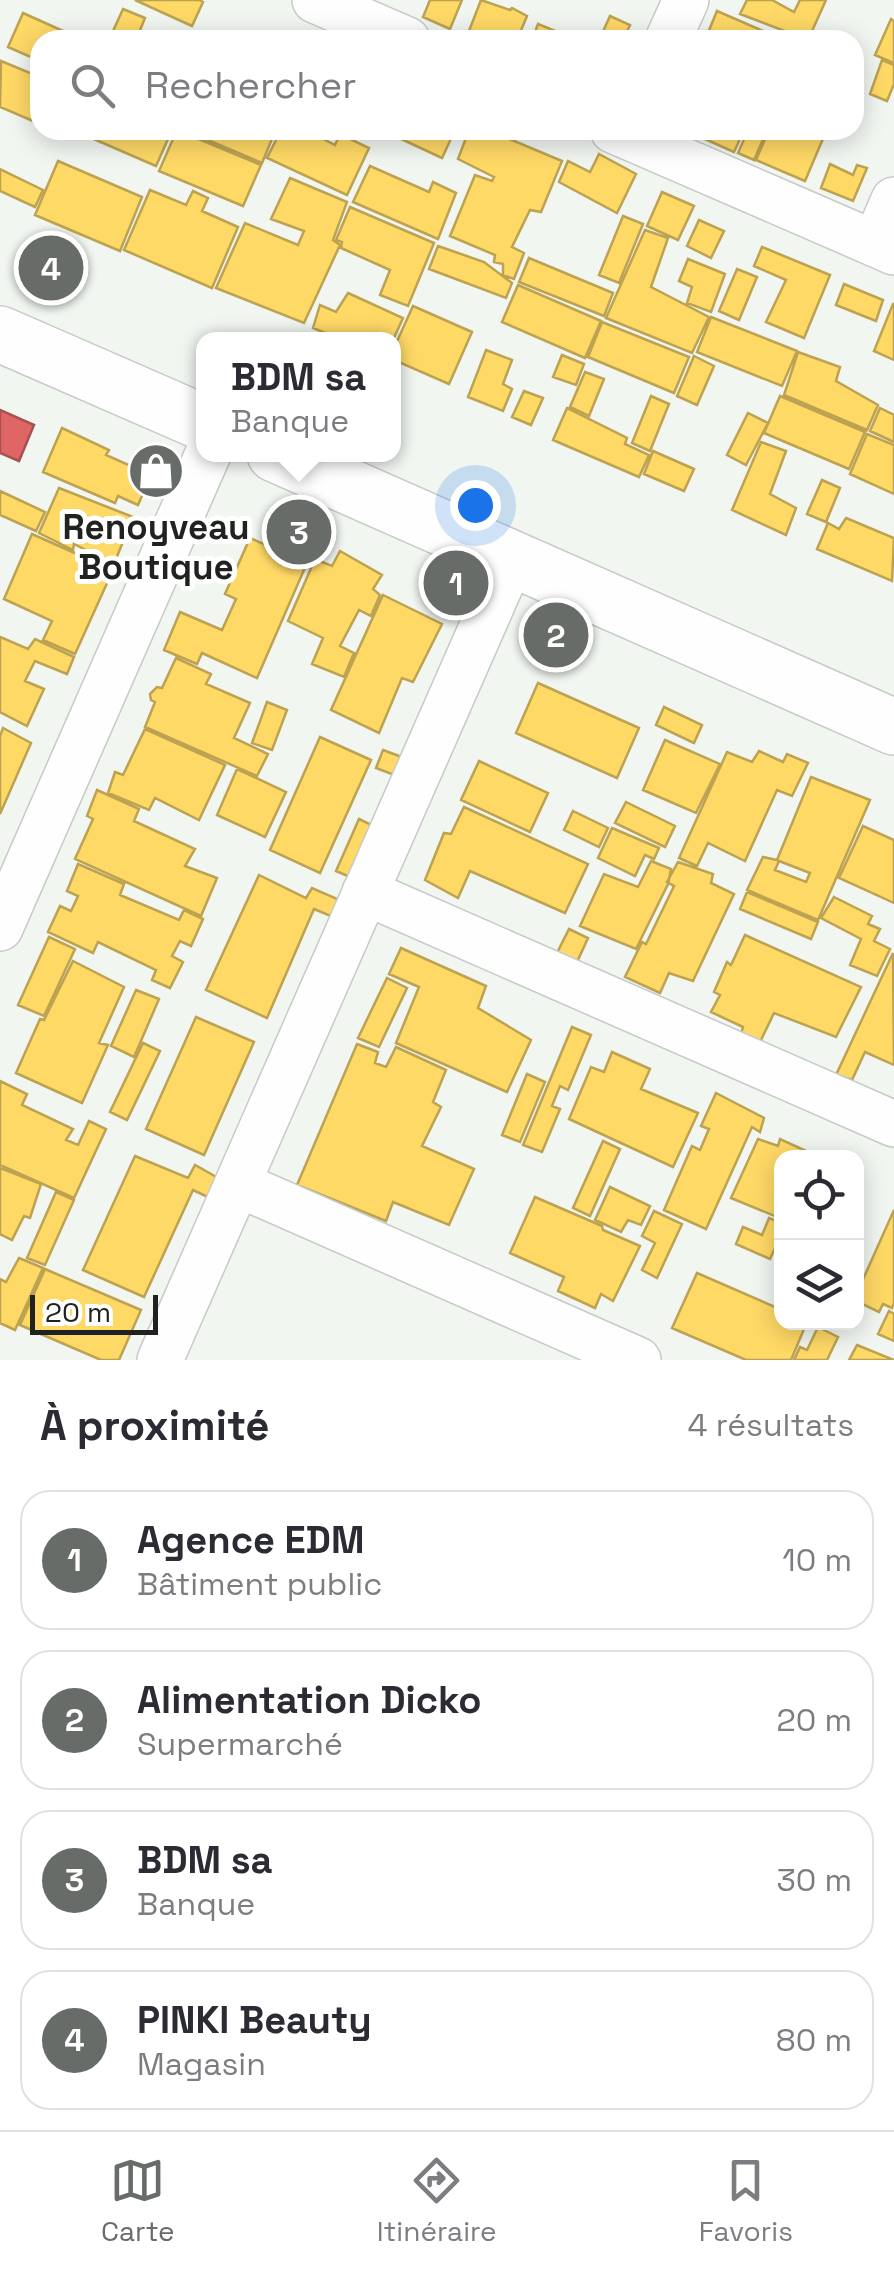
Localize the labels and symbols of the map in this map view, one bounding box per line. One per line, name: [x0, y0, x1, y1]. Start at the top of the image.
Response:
pin: 4: [18, 230, 84, 306]
shop icon: Renoyveau Boutique: [126, 441, 186, 501]
your location: [450, 480, 501, 531]
pin: 3: [266, 494, 332, 570]
place label: Renoyveau Boutique: [62, 505, 250, 589]
pin: 1: [424, 546, 488, 620]
pin: 2: [524, 598, 588, 672]
scale bar: [30, 1290, 158, 1334]

